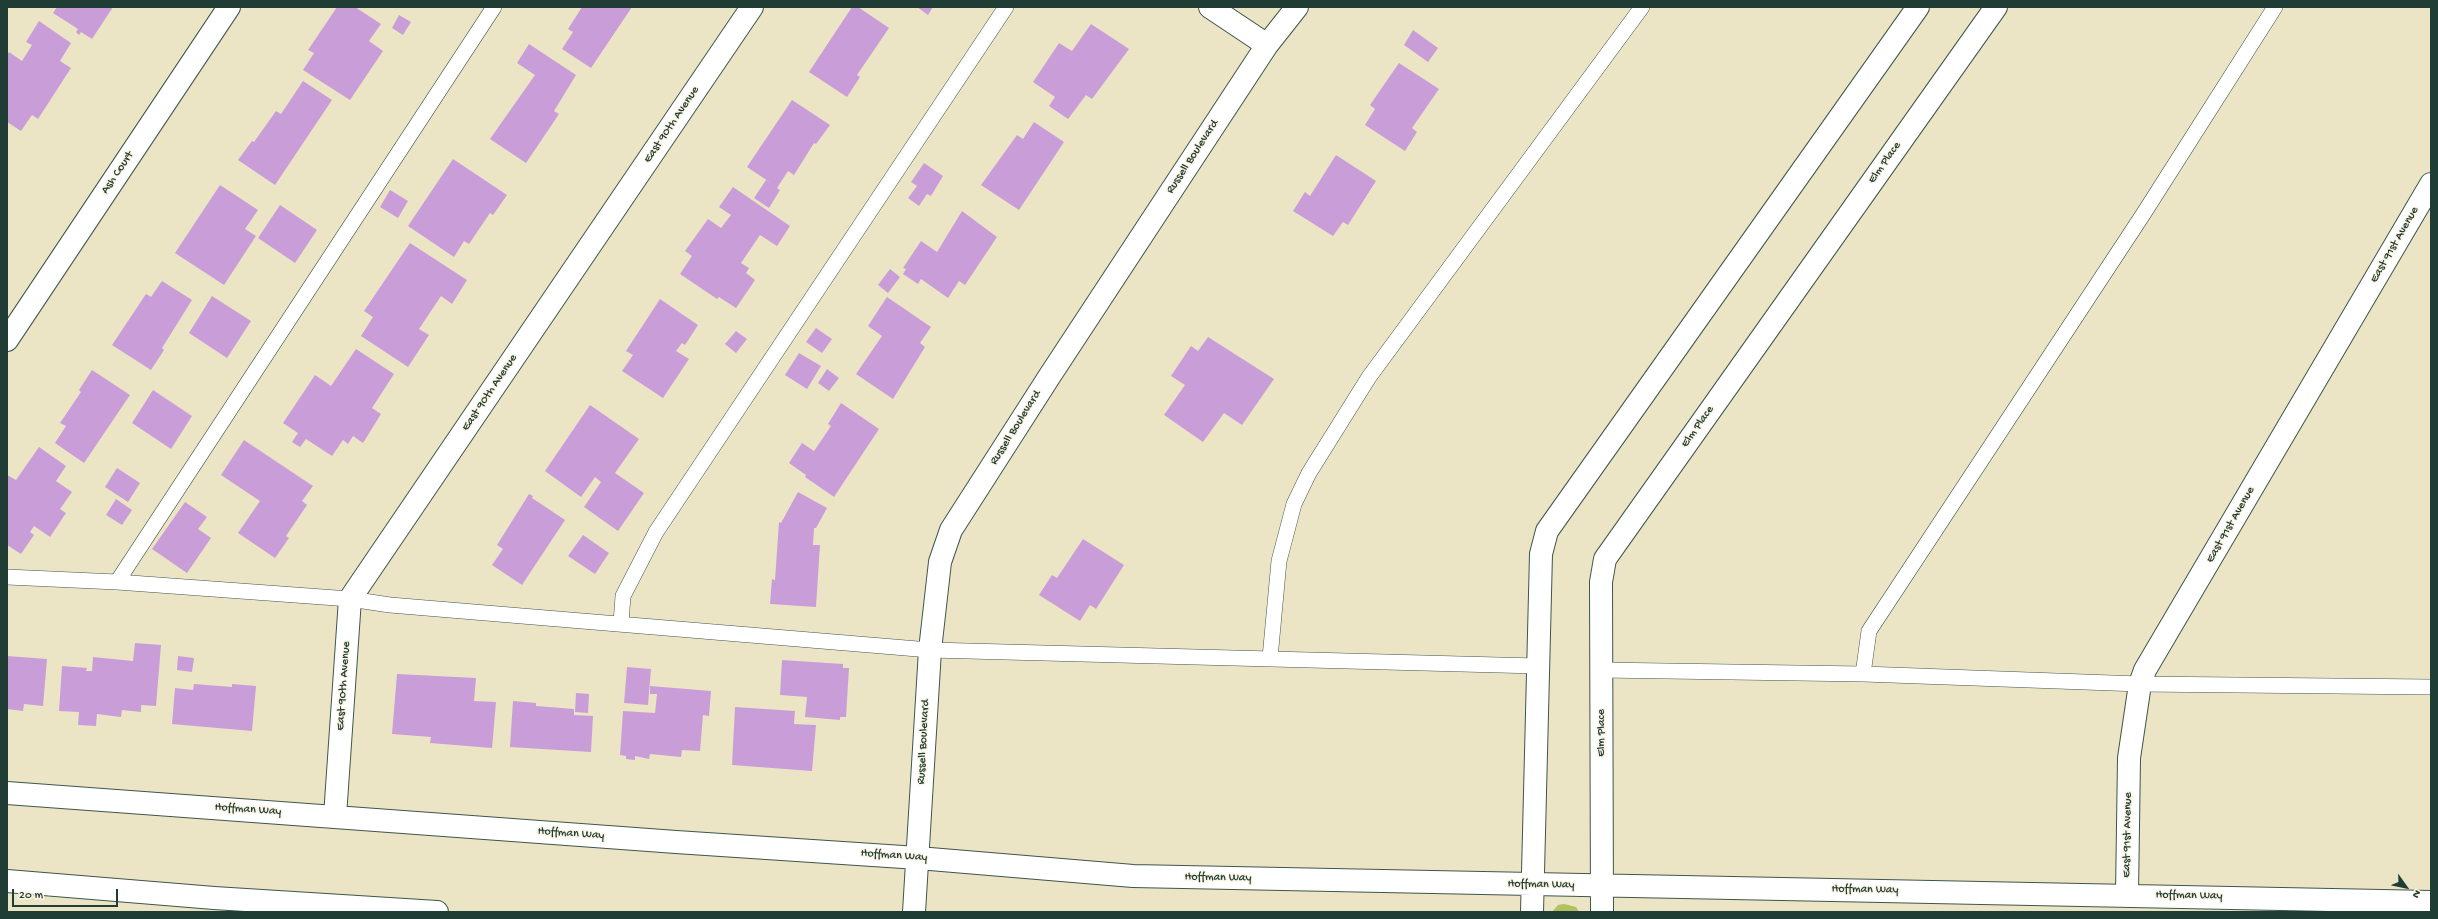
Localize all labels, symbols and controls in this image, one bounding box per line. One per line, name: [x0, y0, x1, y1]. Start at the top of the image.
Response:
street label: East 90th Avenue: [641, 84, 703, 166]
street label: Russell Boulevard: [1164, 117, 1222, 197]
street label: Elm Place: [1865, 139, 1905, 187]
street label: Ash Court: [99, 149, 137, 197]
street label: East 91st Avenue: [2367, 204, 2423, 286]
street label: East 90th Avenue: [459, 352, 521, 434]
street label: Russell Boulevard: [987, 388, 1045, 468]
street label: Elm Place: [1678, 403, 1718, 451]
street label: East 91st Avenue: [2203, 484, 2259, 566]
street label: East 90th Avenue: [334, 641, 354, 731]
street label: Russell Boulevard: [915, 699, 933, 785]
street label: Elm Place: [1595, 709, 1609, 757]
street label: East 91st Avenue: [2120, 792, 2136, 878]
street label: Hoffman Way: [214, 800, 282, 820]
street label: Hoffman Way: [537, 824, 605, 844]
street label: Hoffman Way: [860, 846, 928, 866]
north arrow: [2386, 867, 2426, 907]
street label: Hoffman Way: [1184, 870, 1252, 886]
street label: Hoffman Way: [1507, 877, 1575, 893]
scale bar: [14, 881, 120, 907]
street label: Hoffman Way: [1831, 882, 1899, 898]
text: N: [2409, 887, 2423, 900]
street label: Hoffman Way: [2155, 888, 2223, 904]
text: 20 m: [19, 889, 43, 903]

